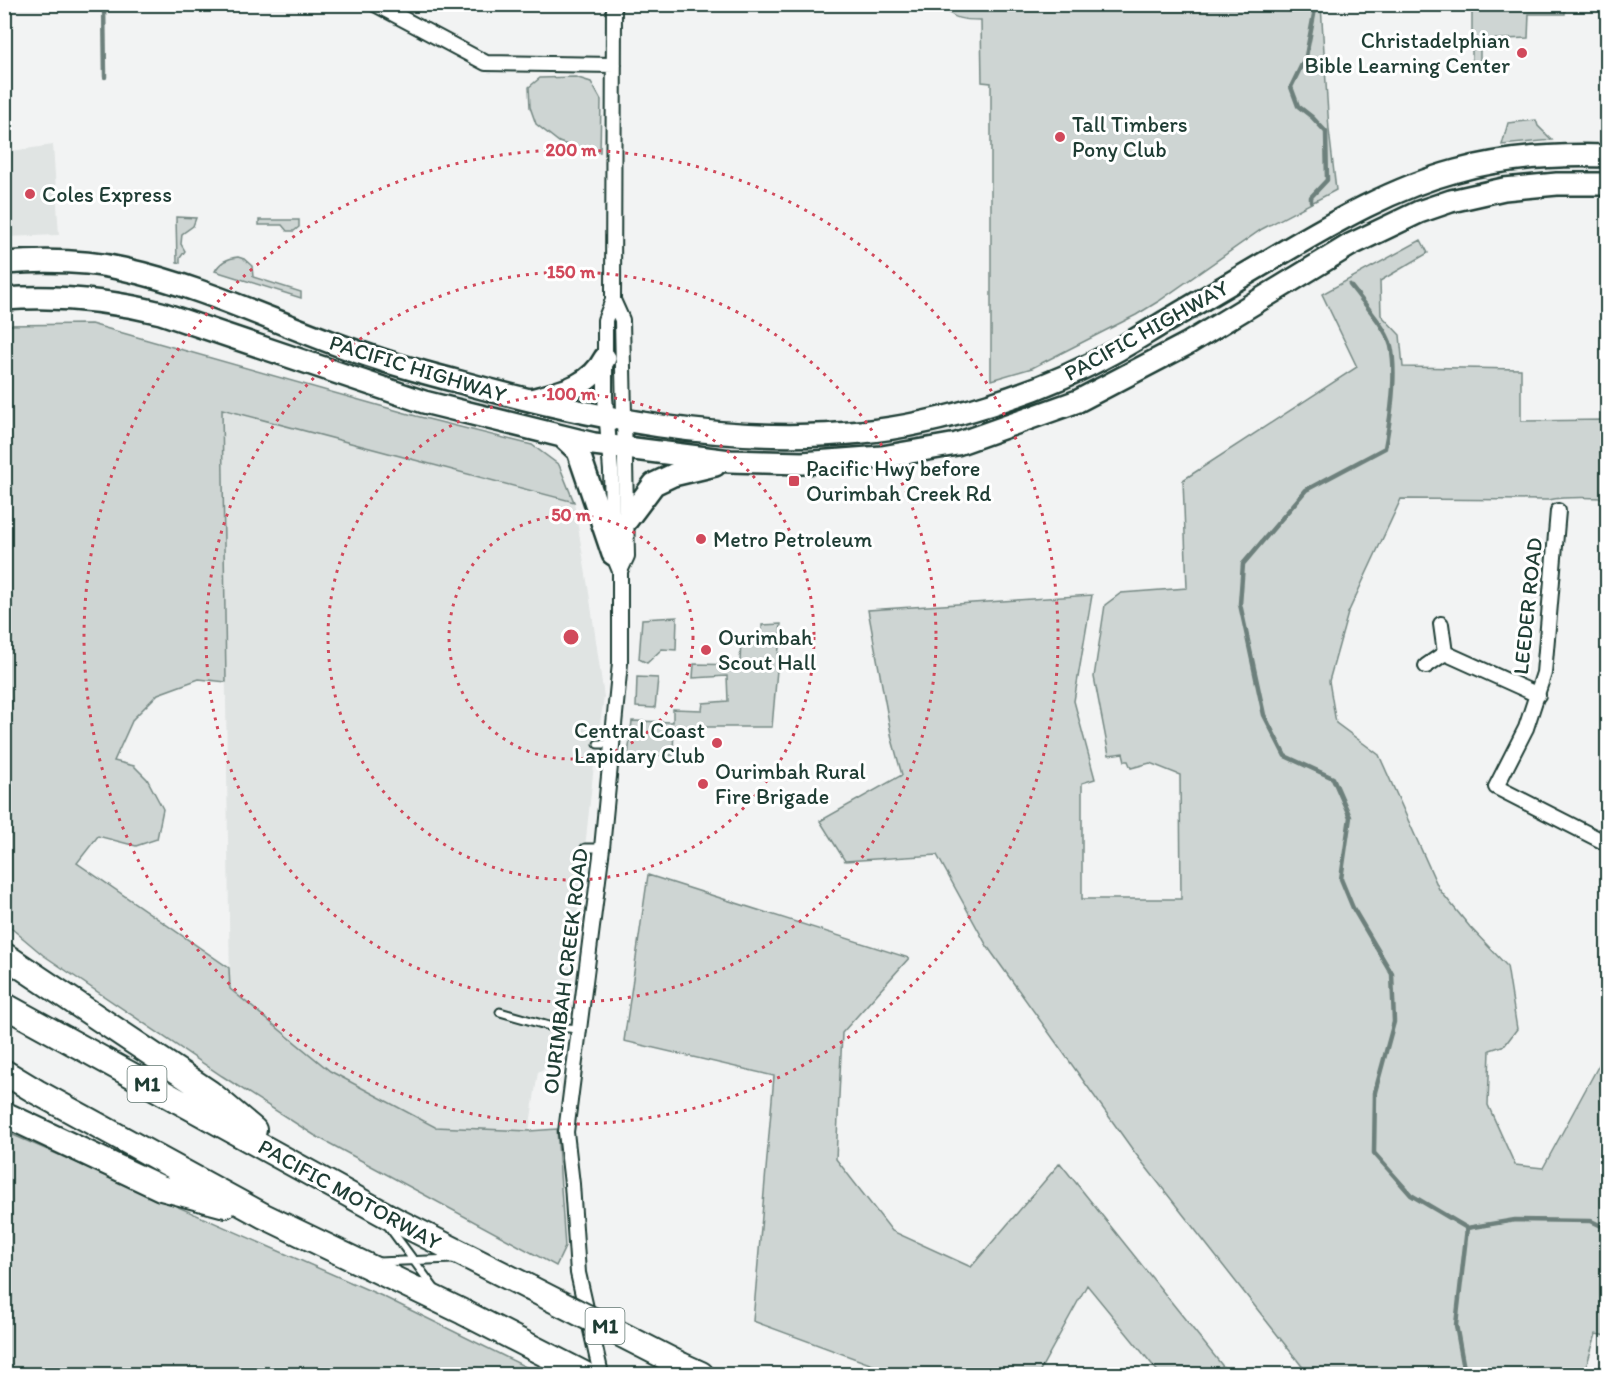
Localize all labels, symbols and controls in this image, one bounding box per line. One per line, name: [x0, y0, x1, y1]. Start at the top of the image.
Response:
place label: Christadelphian Bible Learning Center: [1305, 27, 1511, 79]
marker: Christadelphian Bible Learning Center: [1515, 46, 1529, 60]
place label: Tall Timbers Pony Club: [1072, 111, 1188, 163]
marker: Tall Timbers Pony Club: [1053, 130, 1067, 144]
text: 200 m: [546, 139, 597, 161]
place label: Coles Express: [42, 181, 172, 208]
marker: Coles Express: [23, 187, 37, 201]
text: 150 m: [547, 261, 596, 283]
street label: PACIFIC HIGHWAY: [1059, 274, 1233, 387]
street label: PACIFIC HIGHWAY: [326, 329, 510, 408]
text: 100 m: [546, 383, 597, 405]
place label: Pacific Hwy before Ourimbah Creek Rd: [806, 455, 991, 507]
marker: Pacific Hwy before Ourimbah Creek Rd: [787, 474, 801, 488]
text: 50 m: [551, 504, 592, 526]
place label: Metro Petroleum: [713, 526, 873, 553]
marker: Metro Petroleum: [694, 532, 708, 546]
street label: LEEDER ROAD: [1507, 536, 1548, 676]
place label: Ourimbah Scout Hall: [718, 624, 816, 676]
centre of rings: [561, 627, 581, 647]
marker: Ourimbah Scout Hall: [699, 643, 713, 657]
place label: Central Coast Lapidary Club: [574, 717, 705, 769]
marker: Central Coast Lapidary Club: [710, 736, 724, 750]
place label: Ourimbah Rural Fire Brigade: [715, 758, 866, 810]
marker: Ourimbah Rural Fire Brigade: [696, 777, 710, 791]
street label: OURIMBAH CREEK ROAD: [537, 846, 594, 1096]
road number: M1: [128, 1066, 166, 1102]
street label: PACIFIC MOTORWAY: [254, 1133, 446, 1256]
road number: M1: [586, 1308, 624, 1344]

